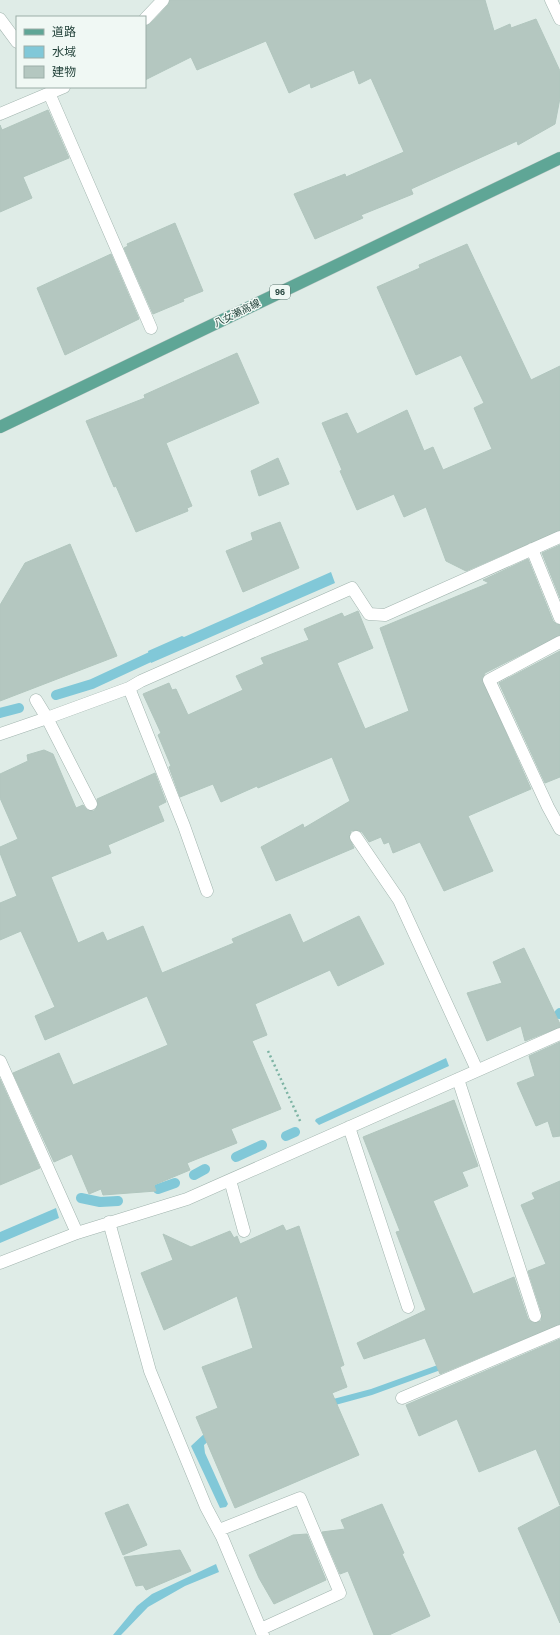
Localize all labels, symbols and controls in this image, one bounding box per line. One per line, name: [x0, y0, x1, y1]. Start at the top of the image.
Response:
legend: [16, 16, 146, 88]
text: 道路: [52, 25, 76, 39]
text: 水域: [52, 45, 76, 59]
text: 建物: [52, 65, 76, 79]
road number: 96: [270, 285, 290, 299]
street label: 八女瀬高線: [212, 297, 262, 329]

